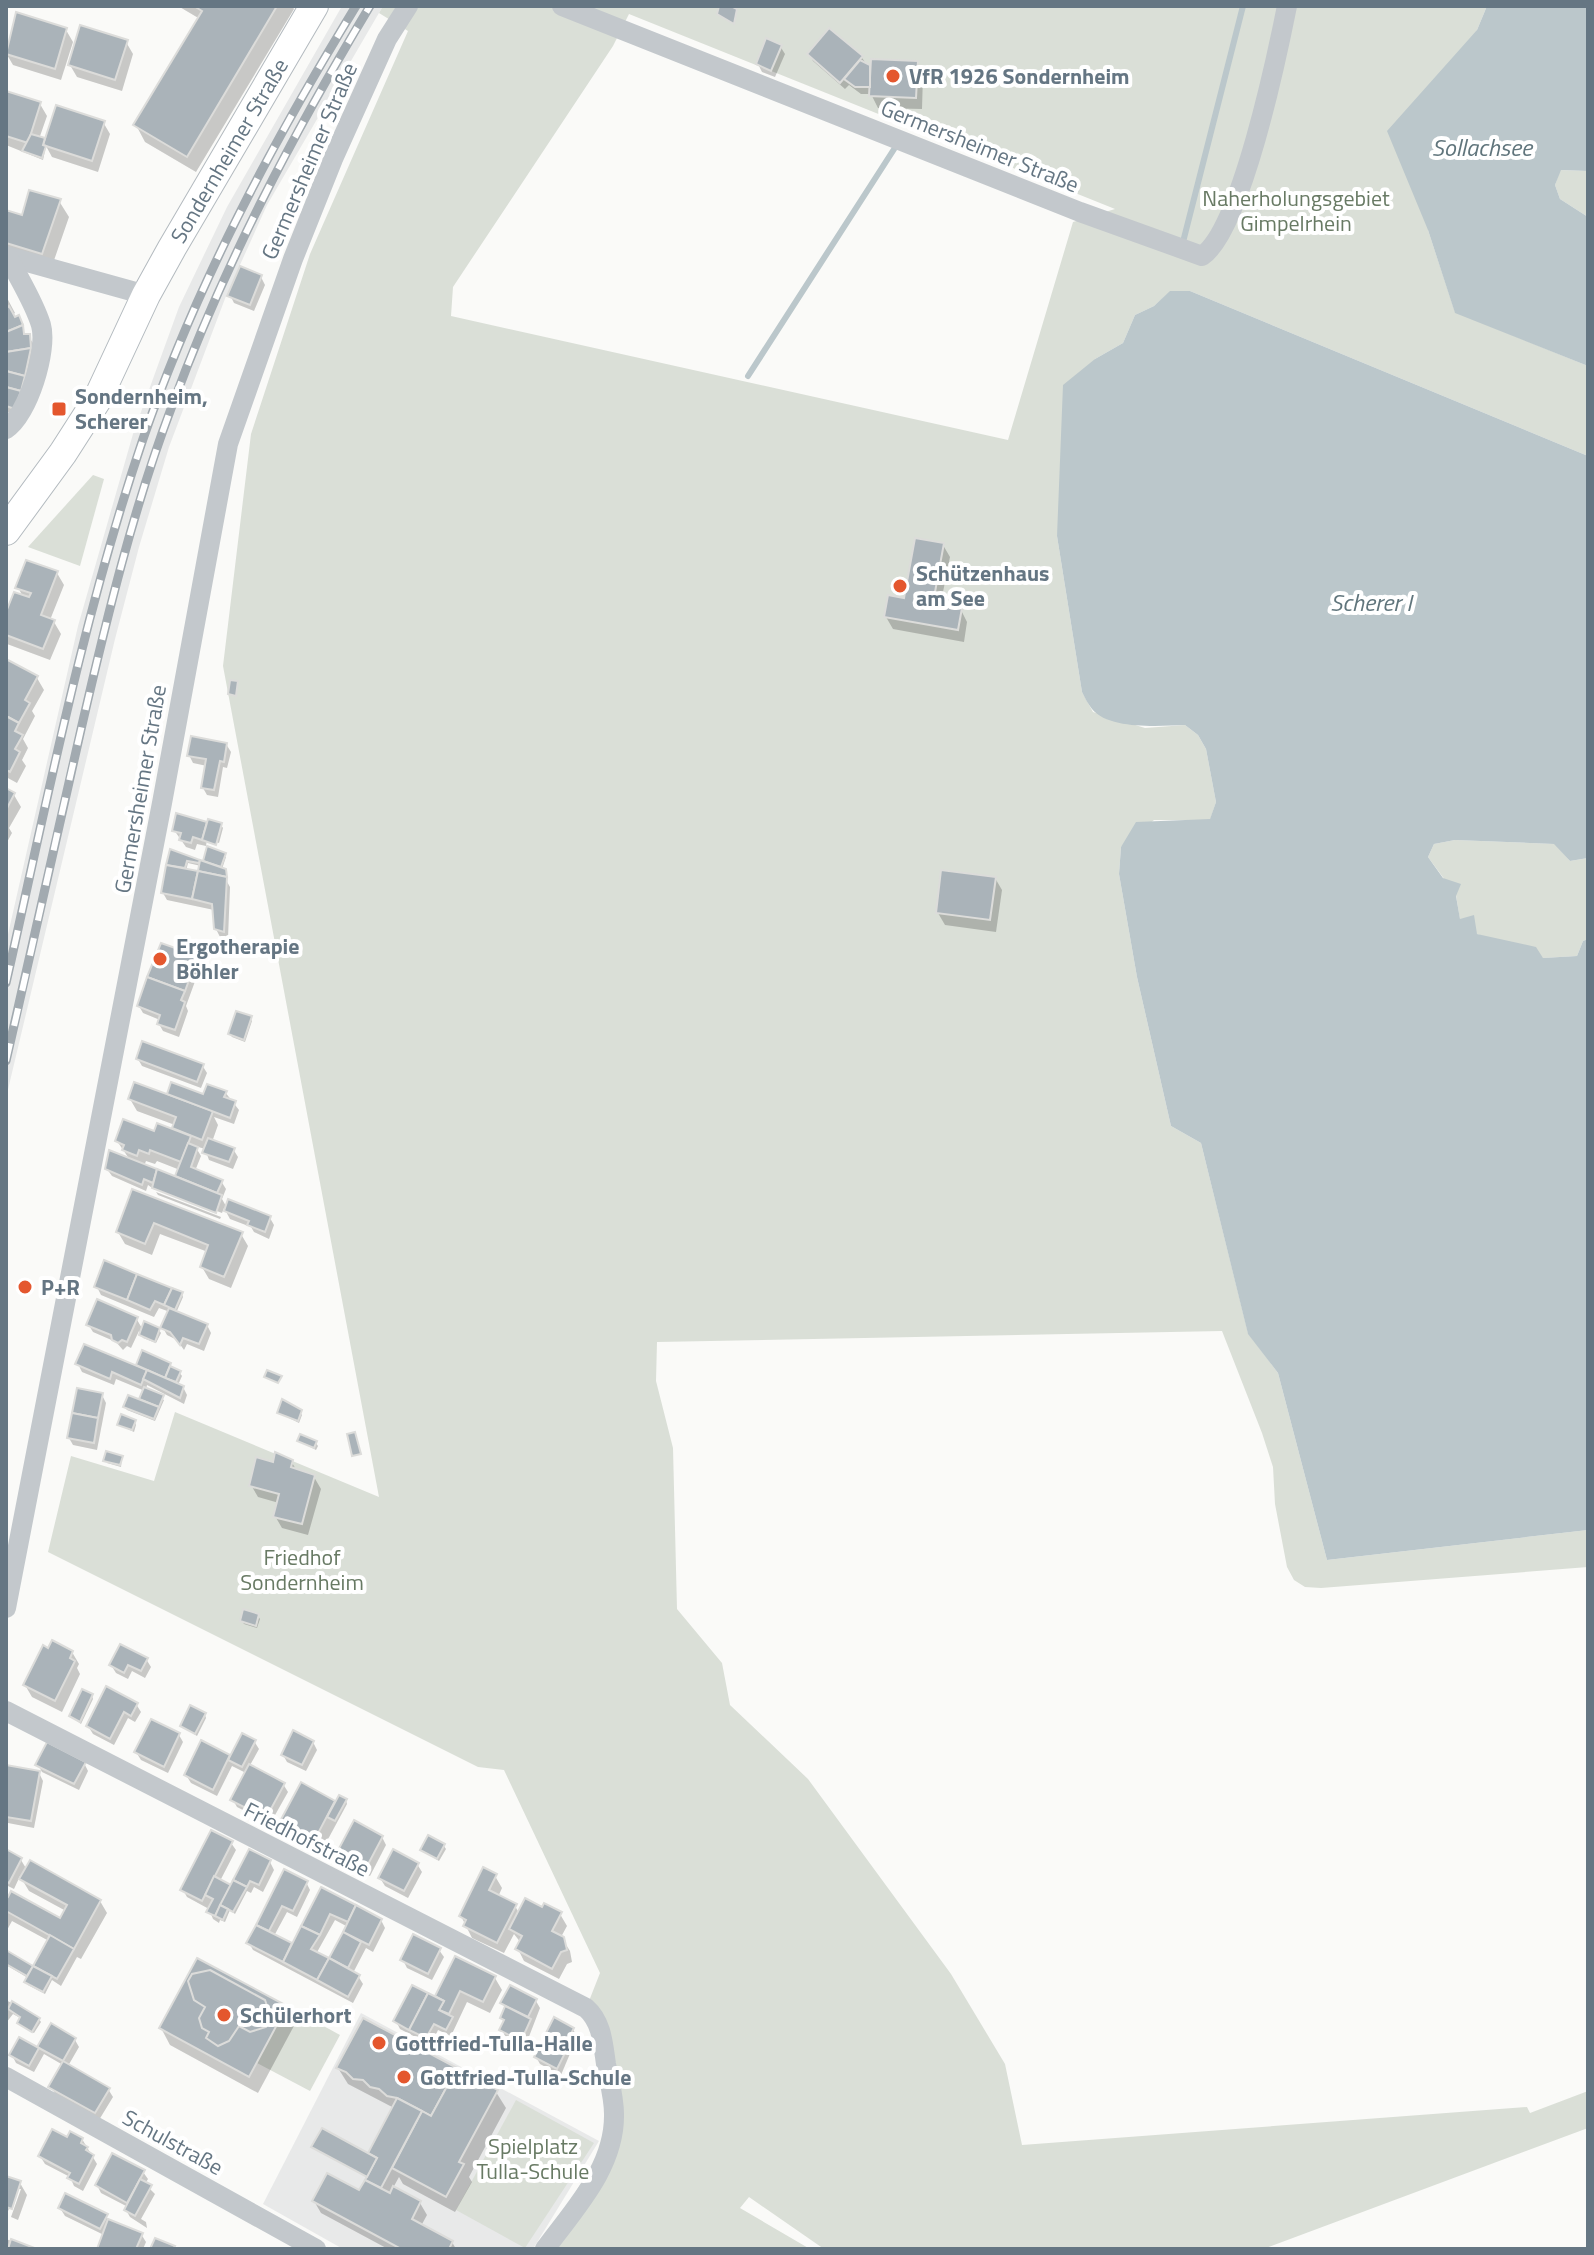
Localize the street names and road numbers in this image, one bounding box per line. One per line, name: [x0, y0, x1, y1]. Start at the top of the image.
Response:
street label: Sondernheimer Straße: [161, 52, 297, 250]
street label: Germersheimer Straße: [252, 57, 366, 265]
street label: Germersheimer Straße: [876, 91, 1084, 201]
street label: Germersheimer Straße: [105, 682, 175, 896]
street label: Friedhofstraße: [238, 1793, 376, 1885]
street label: Schulstraße: [116, 2100, 230, 2184]

